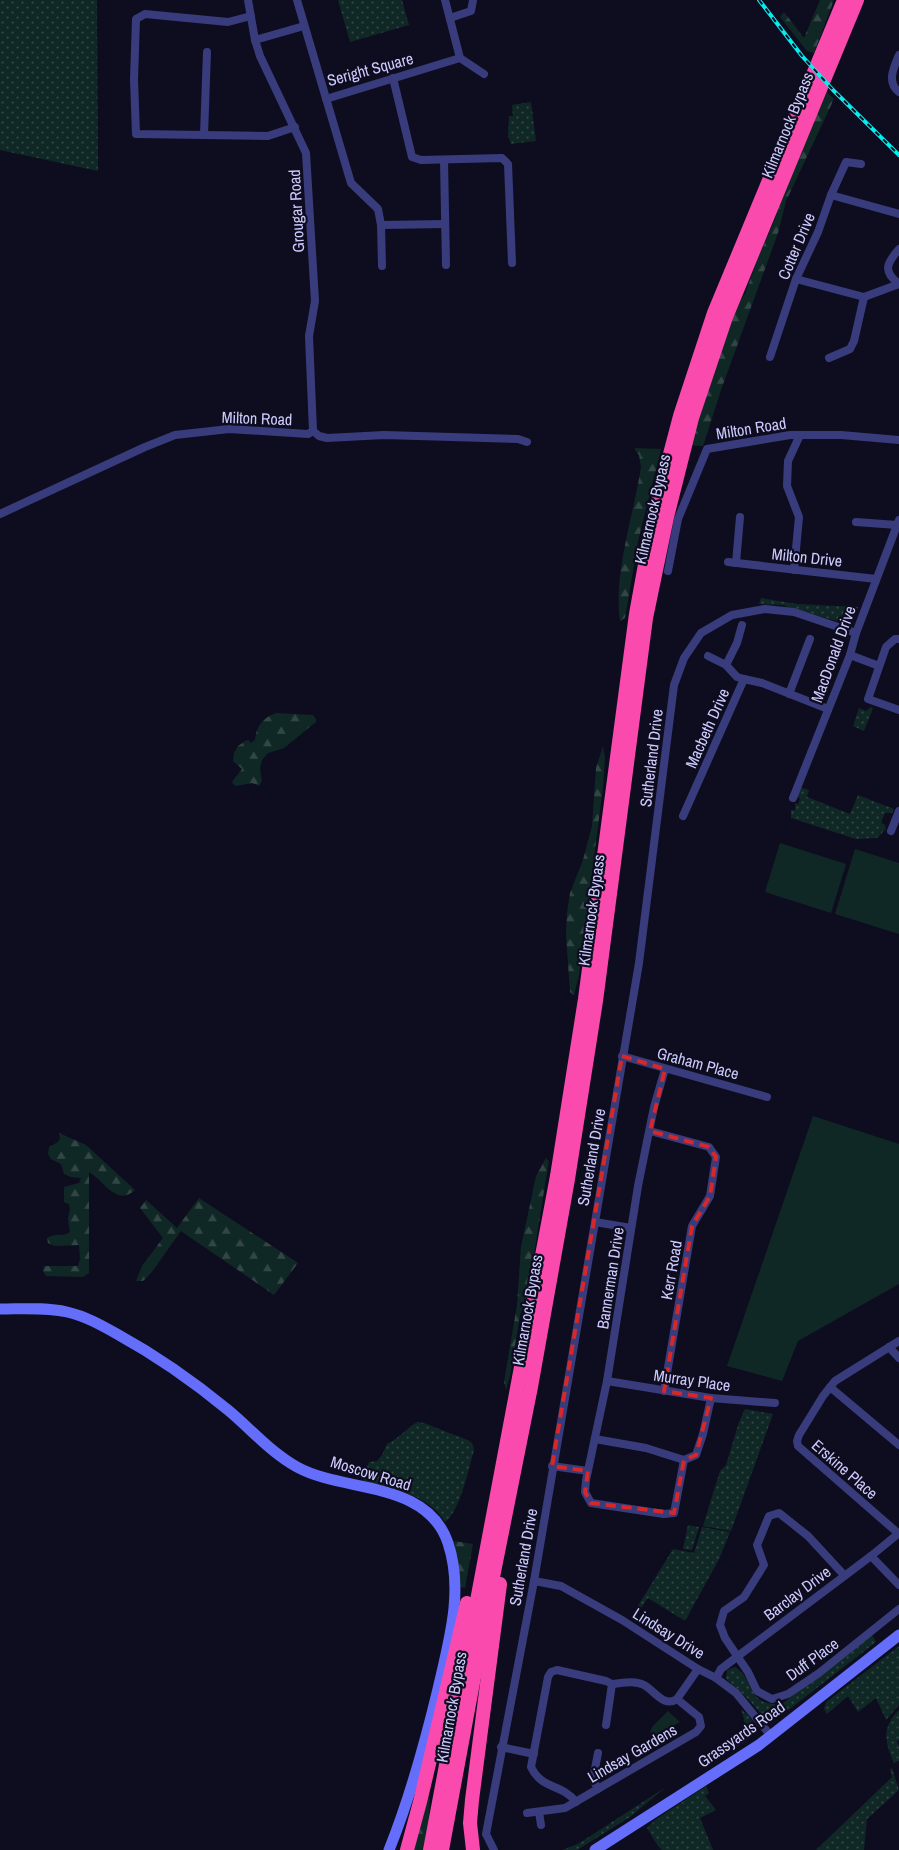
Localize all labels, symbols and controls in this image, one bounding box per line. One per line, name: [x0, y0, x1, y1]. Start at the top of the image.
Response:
street label: Seright Square: [325, 47, 415, 91]
street label: Kilmarnock Bypass: [756, 69, 818, 181]
street label: Grougar Road: [283, 169, 309, 253]
street label: Cotter Drive: [772, 209, 820, 283]
street label: Milton Road: [221, 406, 293, 430]
street label: Milton Road: [714, 412, 788, 444]
street label: Kilmarnock Bypass: [629, 452, 675, 566]
street label: Milton Drive: [771, 542, 843, 572]
street label: MacDonald Drive: [805, 603, 861, 705]
street label: Macbeth Drive: [680, 685, 734, 771]
street label: Sutherland Drive: [634, 708, 668, 808]
street label: Kilmarnock Bypass: [572, 853, 610, 967]
street label: Graham Place: [655, 1042, 741, 1084]
street label: Sutherland Drive: [572, 1107, 610, 1207]
street label: Bannerman Drive: [591, 1225, 629, 1331]
street label: Kerr Road: [655, 1239, 687, 1301]
street label: Kilmarnock Bypass: [506, 1253, 548, 1367]
street label: Murray Place: [652, 1364, 732, 1396]
street label: Erskine Place: [807, 1434, 883, 1504]
street label: Moscow Road: [328, 1450, 414, 1496]
street label: Sutherland Drive: [504, 1507, 542, 1607]
street label: Barclay Drive: [759, 1561, 835, 1625]
street label: Lindsay Drive: [629, 1602, 709, 1664]
street label: Duff Place: [781, 1632, 843, 1686]
street label: Kilmarnock Bypass: [430, 1650, 472, 1764]
street label: Grassyards Road: [693, 1696, 789, 1772]
street label: Lindsay Gardens: [583, 1718, 681, 1788]

